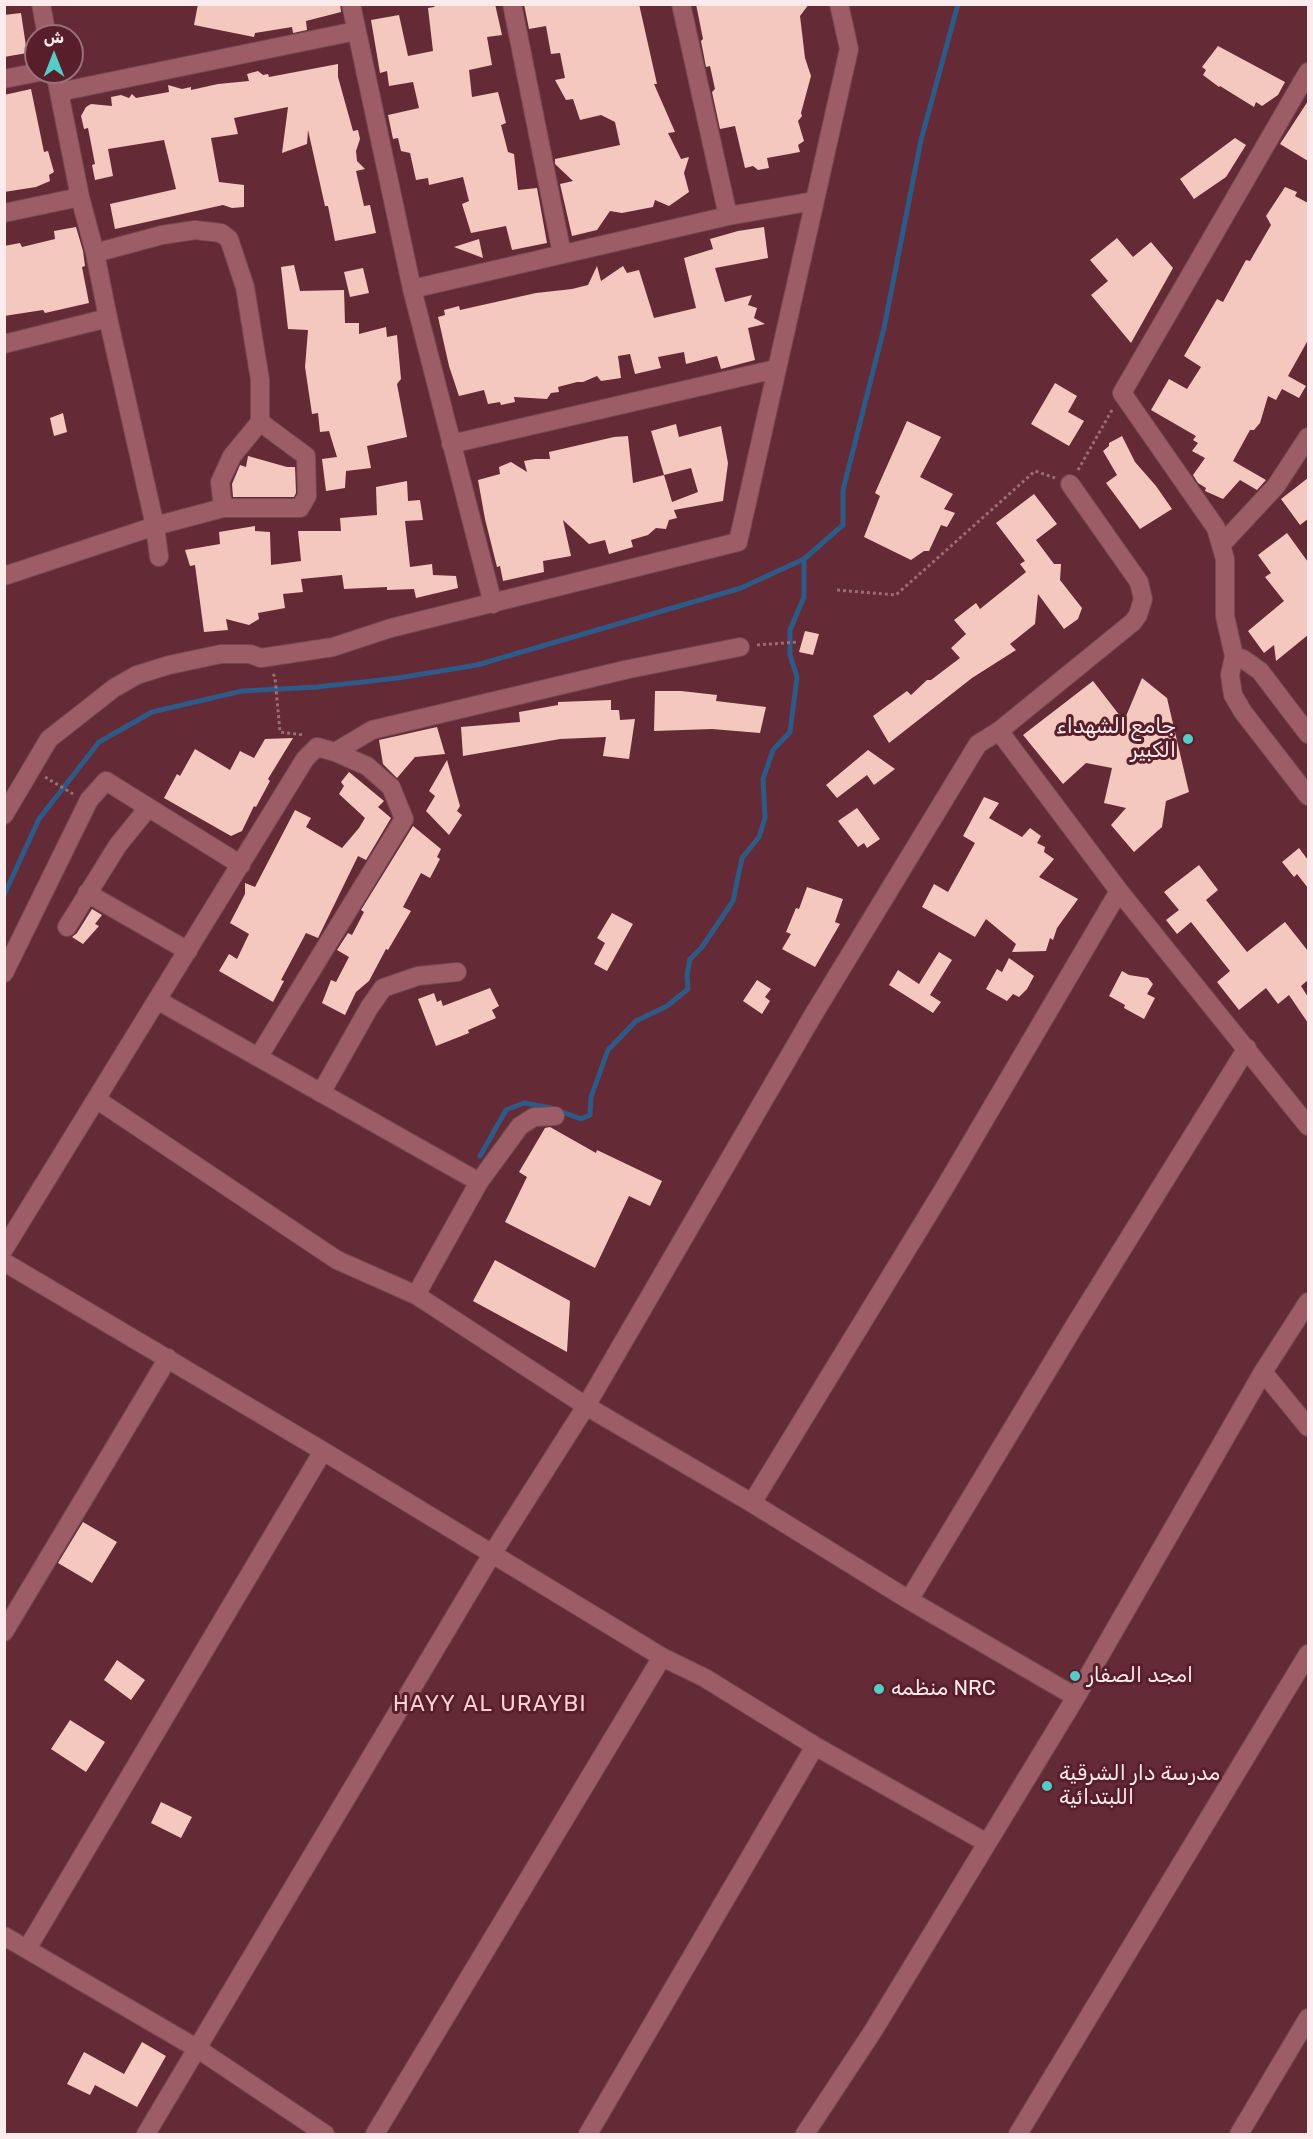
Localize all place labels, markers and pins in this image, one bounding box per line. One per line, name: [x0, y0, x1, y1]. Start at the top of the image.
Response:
place label: جامع الشهداء الكبير: [1056, 714, 1176, 764]
marker: جامع الشهداء الكبير: [1181, 732, 1195, 746]
place label: امجد الصفار: [1087, 1663, 1193, 1689]
marker: امجد الصفار: [1068, 1669, 1082, 1683]
place label: منظمه NRC: [891, 1676, 996, 1702]
marker: منظمه NRC: [872, 1682, 886, 1696]
place label: مدرسة دار الشرقية اللبتدائية: [1059, 1761, 1220, 1811]
marker: مدرسة دار الشرقية اللبتدائية: [1040, 1779, 1054, 1793]

